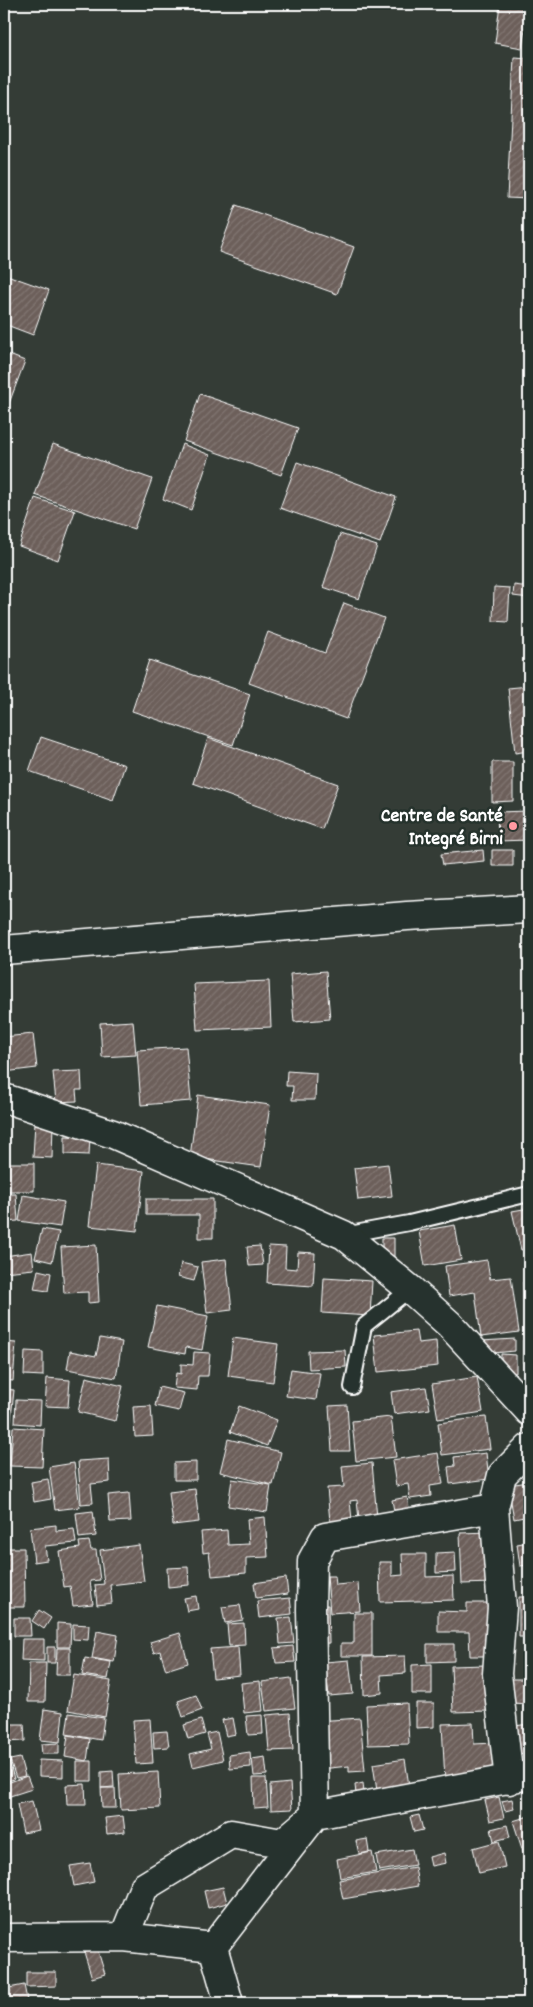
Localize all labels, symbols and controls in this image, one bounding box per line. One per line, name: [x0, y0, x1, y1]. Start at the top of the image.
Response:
place label: Centre de Santé Integré Birni: [381, 803, 503, 854]
marker: Centre de Santé Integré Birni: [507, 820, 519, 832]

